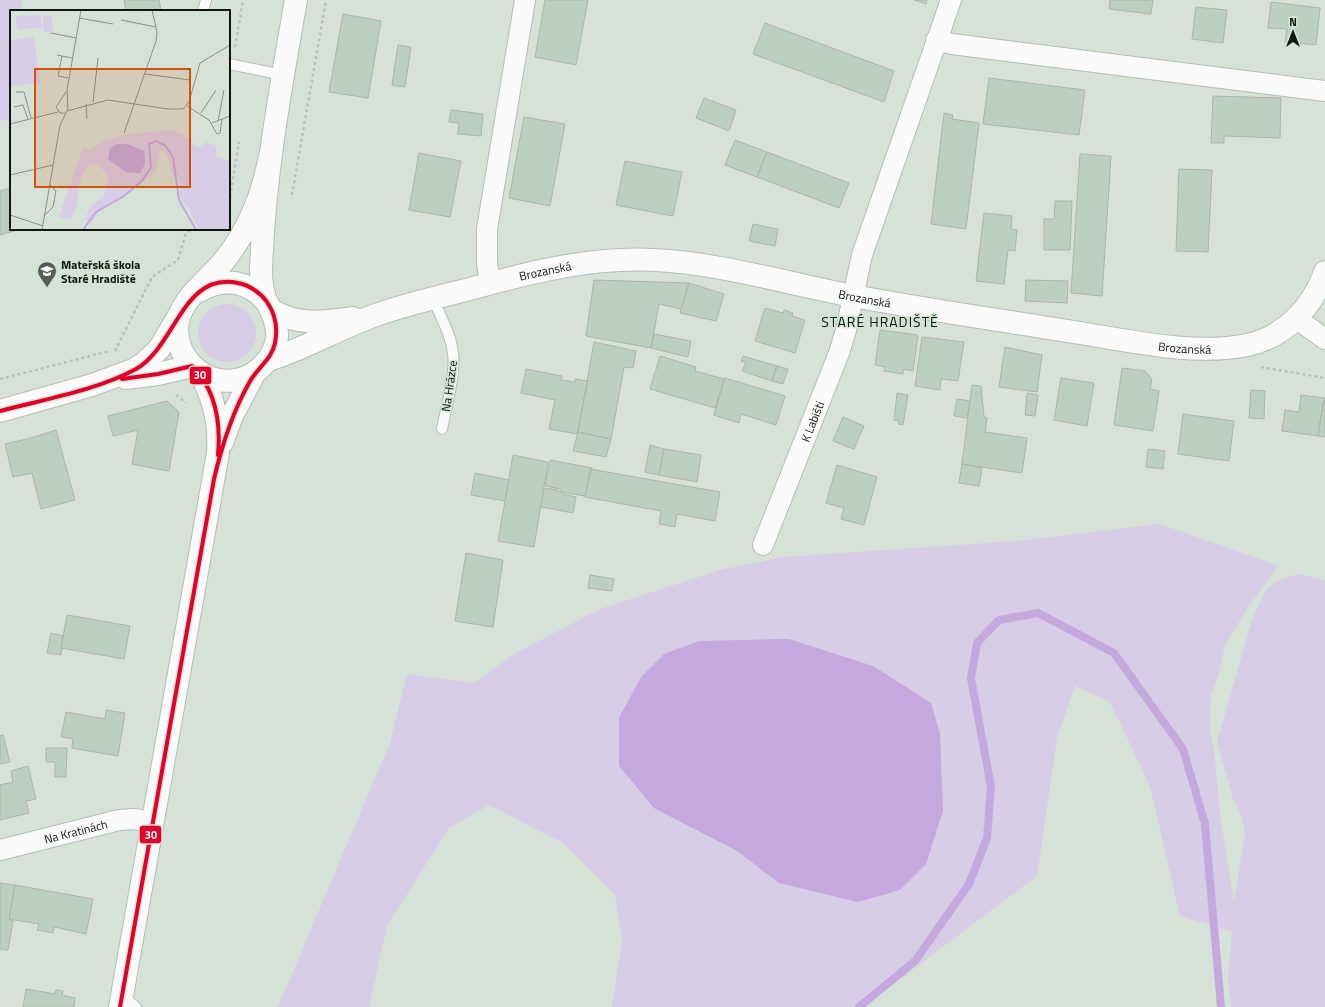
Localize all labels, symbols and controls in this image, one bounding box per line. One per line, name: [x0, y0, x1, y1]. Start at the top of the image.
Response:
inset map: [10, 10, 230, 230]
north arrow: [1273, 12, 1313, 52]
text: N: [1289, 14, 1297, 30]
place label: Mateřská škola Staré Hradiště: [61, 255, 141, 288]
street label: Brozanská: [517, 256, 573, 285]
school or university icon: Mateřská škola Staré Hradiště: [36, 260, 58, 288]
street label: Brozanská: [837, 284, 892, 312]
district label: STARÉ HRADIŠTĚ: [821, 311, 939, 332]
street label: Brozanská: [1157, 336, 1211, 358]
street label: Na Hrázce: [436, 359, 462, 413]
line badge: 30: [189, 366, 212, 385]
text: 30: [194, 367, 206, 383]
street label: K Labišti: [795, 398, 829, 445]
street label: Na Kratinách: [42, 814, 109, 848]
line badge: 30: [139, 825, 162, 844]
text: 30: [145, 827, 157, 843]

